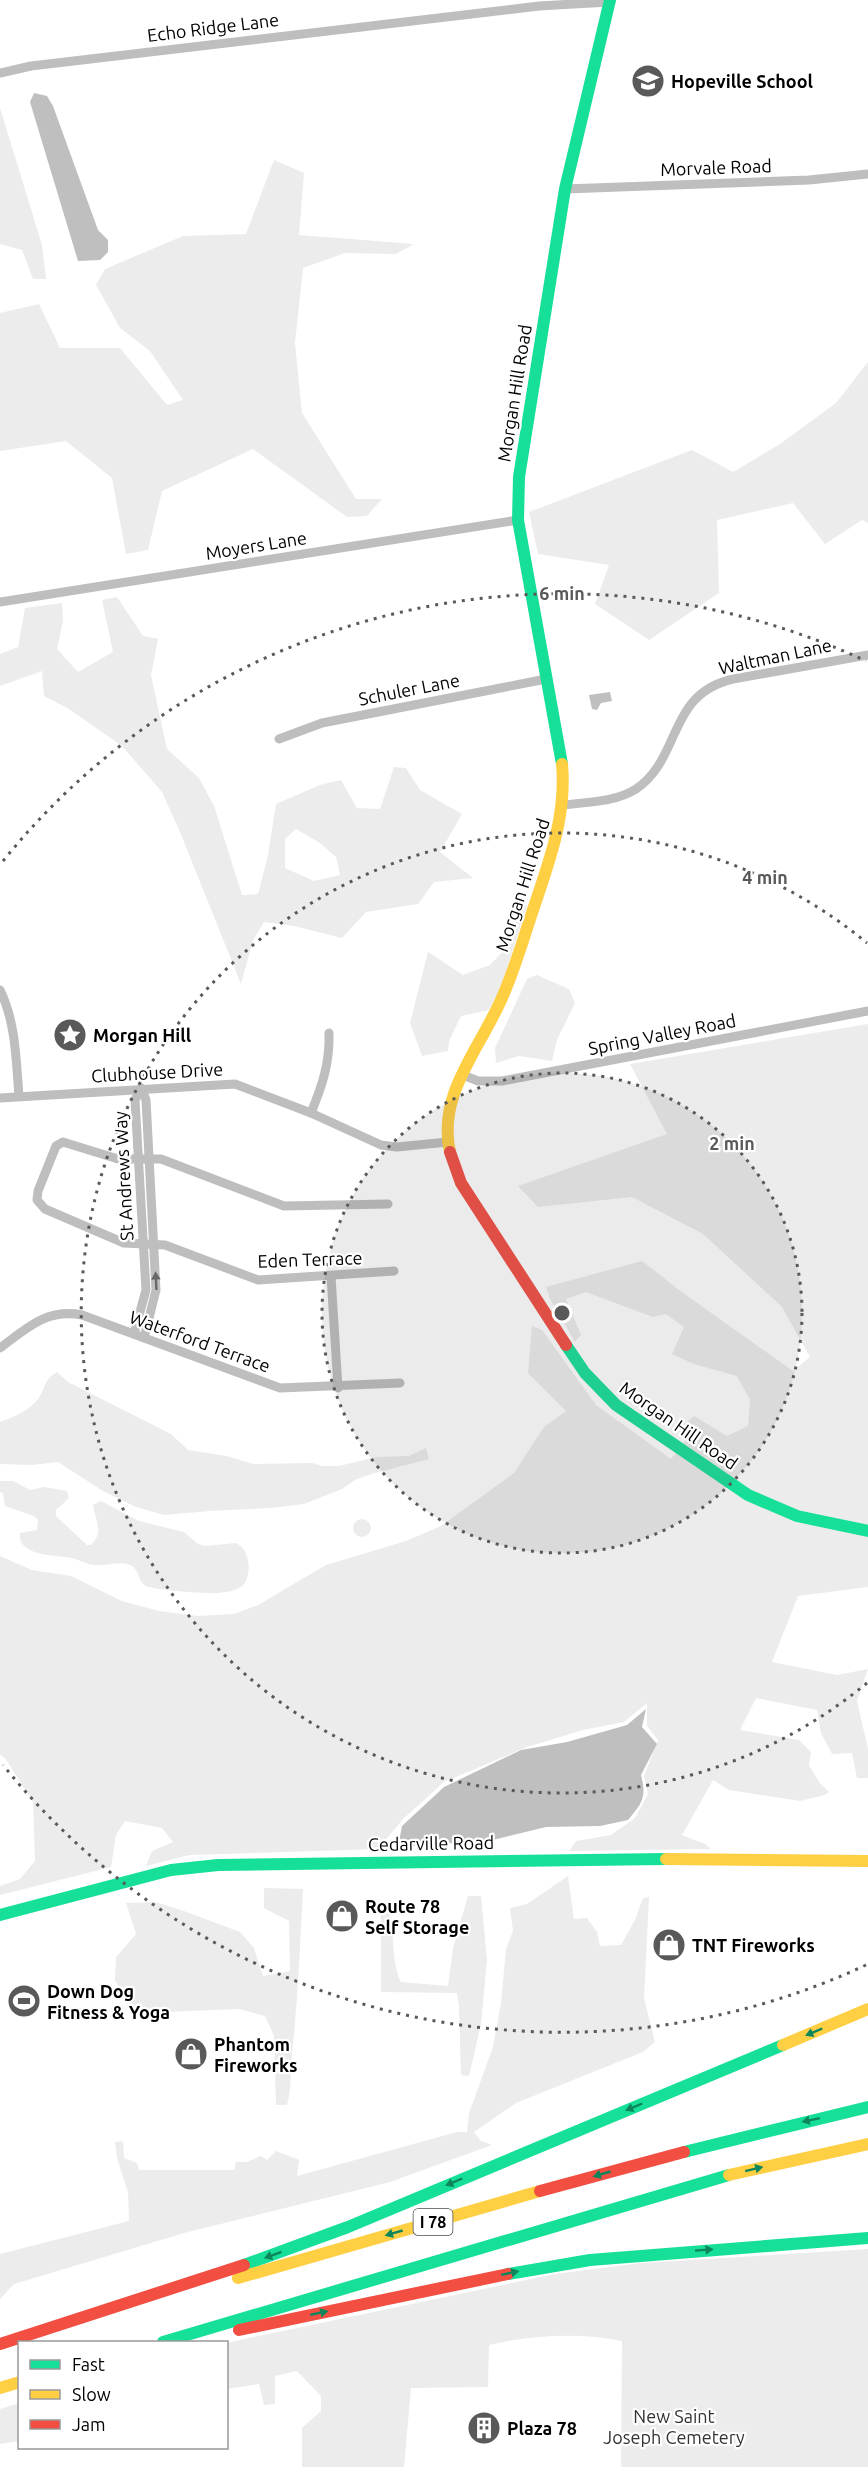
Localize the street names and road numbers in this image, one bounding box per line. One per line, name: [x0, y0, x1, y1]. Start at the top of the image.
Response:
street label: Echo Ridge Lane: [146, 9, 280, 45]
street label: Morvale Road: [660, 155, 772, 179]
street label: Morgan Hill Road: [493, 323, 535, 463]
street label: Moyers Lane: [204, 527, 308, 563]
street label: Waltman Lane: [717, 634, 833, 678]
street label: Schuler Lane: [357, 669, 461, 709]
street label: Morgan Hill Road: [491, 816, 553, 954]
street label: Spring Valley Road: [586, 1010, 738, 1058]
street label: Clubhouse Drive: [91, 1059, 223, 1085]
street label: St Andrews Way: [110, 1110, 136, 1241]
street label: Eden Terrace: [257, 1247, 363, 1271]
street label: Waterford Terrace: [127, 1306, 273, 1376]
street label: Morgan Hill Road: [616, 1377, 742, 1473]
street label: Cedarville Road: [368, 1832, 494, 1854]
road number: I 78: [414, 2209, 452, 2235]

